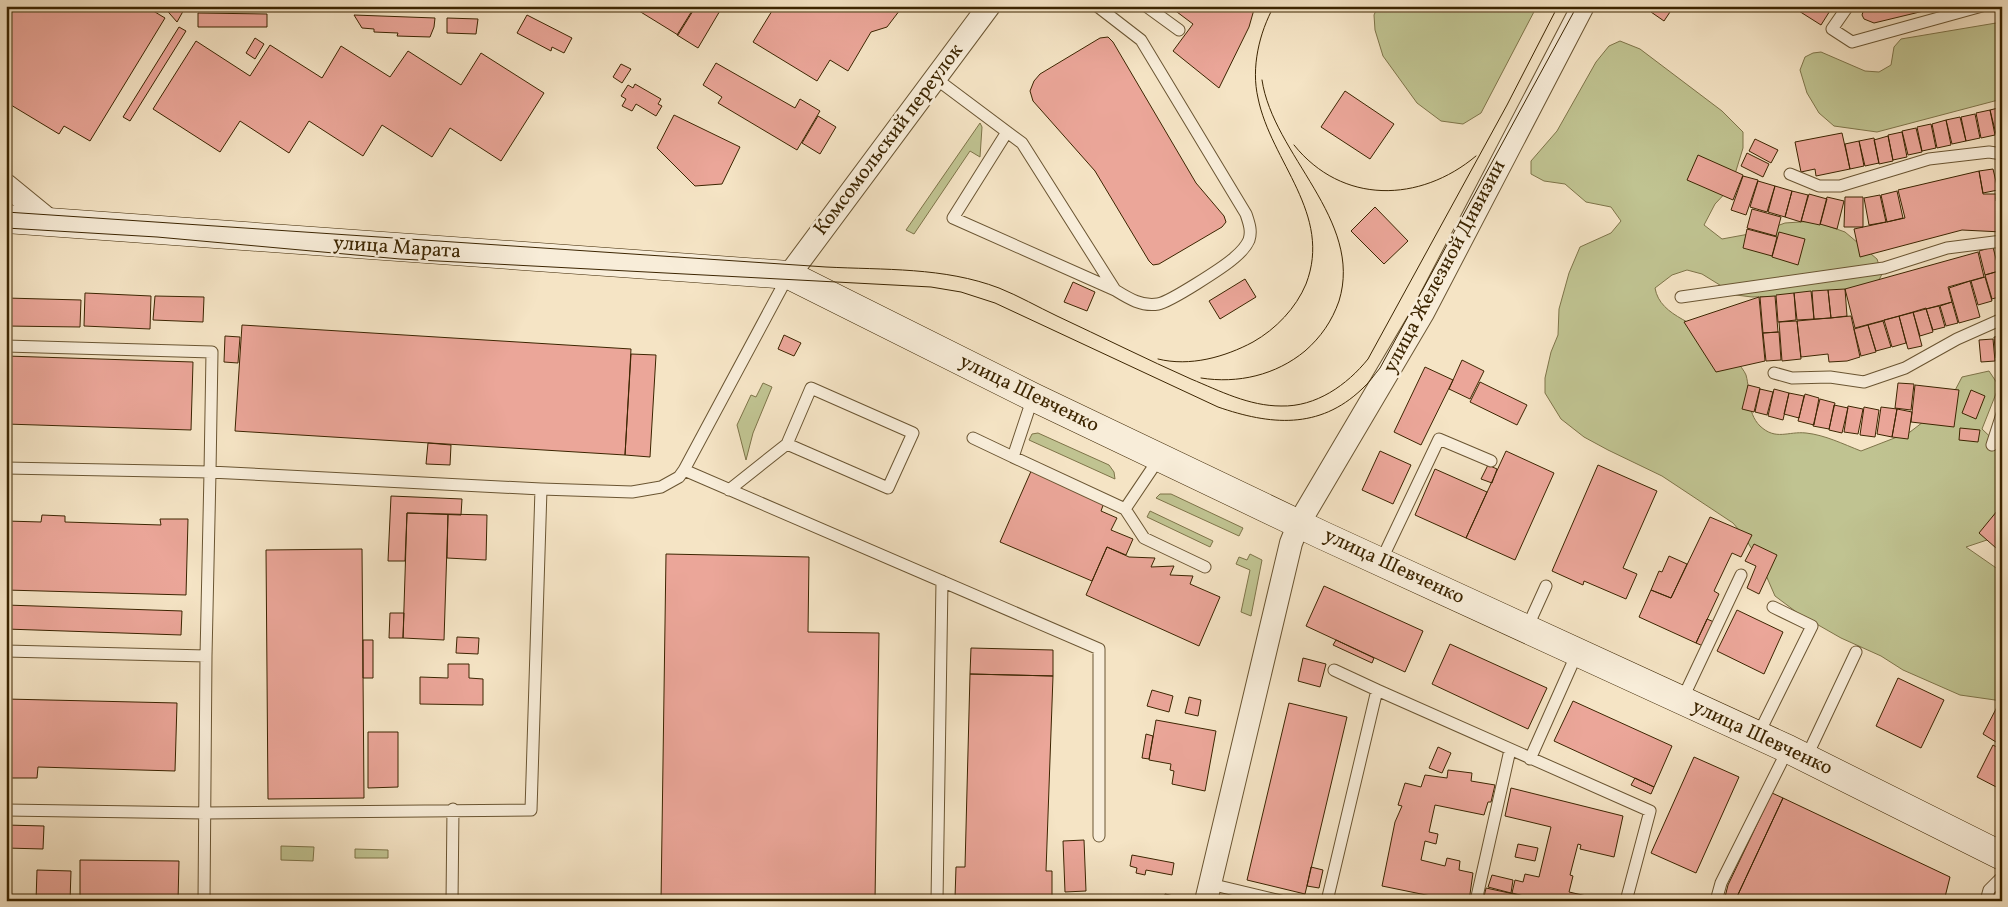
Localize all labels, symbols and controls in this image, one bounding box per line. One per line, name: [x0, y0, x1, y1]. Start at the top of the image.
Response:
street label: Комсомольский переулок: [808, 38, 971, 242]
street label: улица Железной Дивизии: [1377, 155, 1513, 379]
street label: улица Марата: [332, 230, 462, 266]
street label: улица Шевченко: [954, 348, 1104, 440]
street label: улица Шевченко: [1319, 522, 1469, 612]
street label: улица Шевченко: [1687, 693, 1837, 783]

